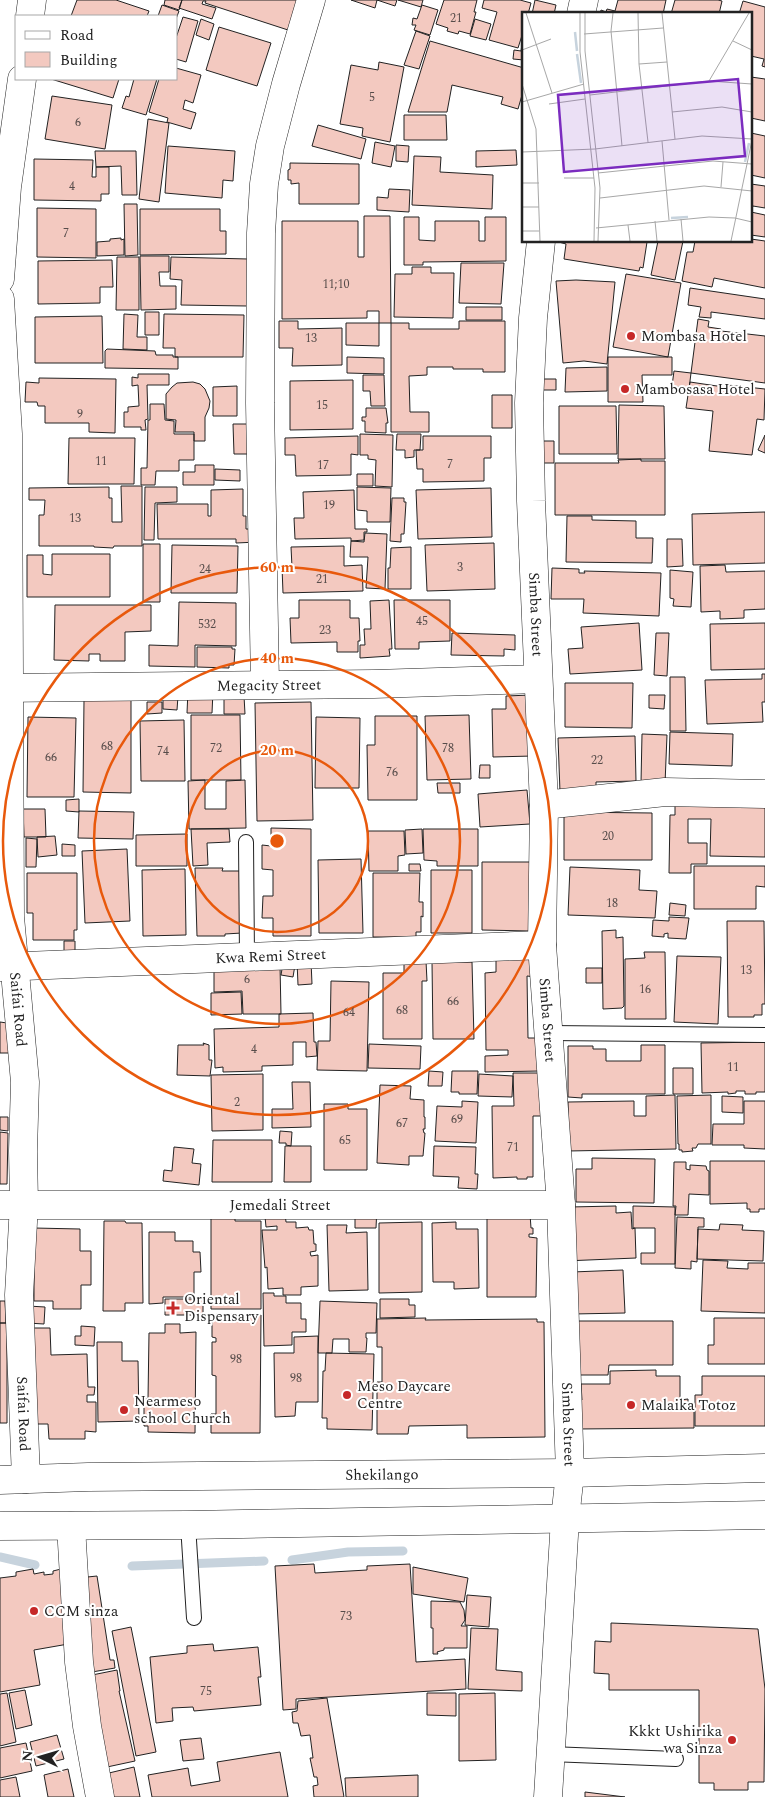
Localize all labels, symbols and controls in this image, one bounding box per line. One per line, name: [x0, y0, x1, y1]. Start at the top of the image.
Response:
house number: 21: [450, 9, 462, 28]
inset map: [522, 12, 752, 242]
legend: [15, 15, 178, 80]
text: Road: [60, 24, 94, 47]
text: Building: [60, 49, 117, 72]
house number: 5: [369, 88, 375, 107]
house number: 6: [75, 113, 81, 132]
house number: 4: [69, 177, 75, 196]
house number: 7: [63, 224, 69, 243]
house number: 11;10: [322, 275, 350, 294]
place label: Mombasa Hotel: [641, 325, 747, 348]
house number: 13: [305, 329, 317, 348]
marker: Mombasa Hotel: [625, 330, 637, 342]
place label: Mambosasa Hotel: [635, 378, 755, 401]
marker: Mambosasa Hotel: [619, 383, 631, 395]
house number: 15: [316, 396, 328, 415]
house number: 9: [77, 405, 83, 424]
house number: 11: [95, 452, 107, 471]
house number: 7: [447, 455, 453, 474]
house number: 17: [317, 456, 329, 475]
house number: 19: [323, 496, 335, 515]
house number: 13: [69, 509, 81, 528]
text: 60 m: [260, 556, 295, 579]
house number: 3: [457, 558, 463, 577]
house number: 24: [199, 560, 211, 579]
house number: 21: [316, 570, 328, 589]
street label: Simba Street: [523, 572, 549, 657]
house number: 45: [416, 612, 428, 631]
house number: 532: [198, 615, 216, 634]
house number: 23: [319, 621, 331, 640]
text: 40 m: [260, 647, 295, 670]
street label: Megacity Street: [217, 673, 321, 697]
house number: 68: [101, 737, 113, 756]
house number: 72: [210, 739, 222, 758]
text: 20 m: [260, 739, 295, 762]
house number: 78: [442, 739, 454, 758]
house number: 74: [157, 742, 169, 761]
house number: 66: [45, 748, 57, 767]
house number: 22: [591, 751, 603, 770]
house number: 76: [386, 763, 398, 782]
house number: 20: [602, 827, 614, 846]
centre of rings: [268, 832, 286, 850]
house number: 18: [606, 894, 618, 913]
street label: Kwa Remi Street: [215, 942, 327, 970]
house number: 13: [740, 961, 752, 980]
house number: 6: [244, 970, 250, 989]
street label: Saifai Road: [4, 971, 33, 1048]
street label: Simba Street: [533, 977, 562, 1063]
house number: 16: [639, 980, 651, 999]
house number: 66: [447, 992, 459, 1011]
house number: 68: [396, 1001, 408, 1020]
house number: 64: [343, 1003, 355, 1022]
house number: 4: [251, 1040, 257, 1059]
house number: 11: [727, 1058, 739, 1077]
house number: 2: [234, 1093, 240, 1112]
house number: 69: [451, 1110, 463, 1129]
house number: 67: [396, 1114, 408, 1133]
house number: 65: [339, 1131, 351, 1150]
house number: 71: [507, 1138, 519, 1157]
street label: Jemedali Street: [230, 1194, 330, 1217]
place label: Oriental Dispensary: [184, 1288, 259, 1328]
marker: Oriental Dispensary: [166, 1301, 180, 1315]
house number: 98: [230, 1350, 242, 1369]
house number: 98: [290, 1369, 302, 1388]
place label: Meso Daycare Centre: [357, 1375, 451, 1415]
street label: Saifai Road: [11, 1376, 36, 1452]
street label: Simba Street: [555, 1382, 581, 1467]
marker: Meso Daycare Centre: [341, 1389, 353, 1401]
place label: Nearmeso school Church: [134, 1390, 231, 1430]
place label: Malaika Totoz: [641, 1394, 736, 1417]
marker: Malaika Totoz: [625, 1399, 637, 1411]
marker: Nearmeso school Church: [118, 1404, 130, 1416]
street label: Shekilango: [345, 1463, 419, 1486]
place label: CCM sinza: [44, 1600, 119, 1623]
marker: CCM sinza: [28, 1605, 40, 1617]
house number: 73: [340, 1607, 352, 1626]
house number: 75: [200, 1682, 212, 1701]
place label: Kkkt Ushirika wa Sinza: [628, 1720, 723, 1760]
north arrow: [15, 1732, 65, 1782]
marker: Kkkt Ushirika wa Sinza: [726, 1734, 738, 1746]
text: N: [17, 1749, 39, 1763]

